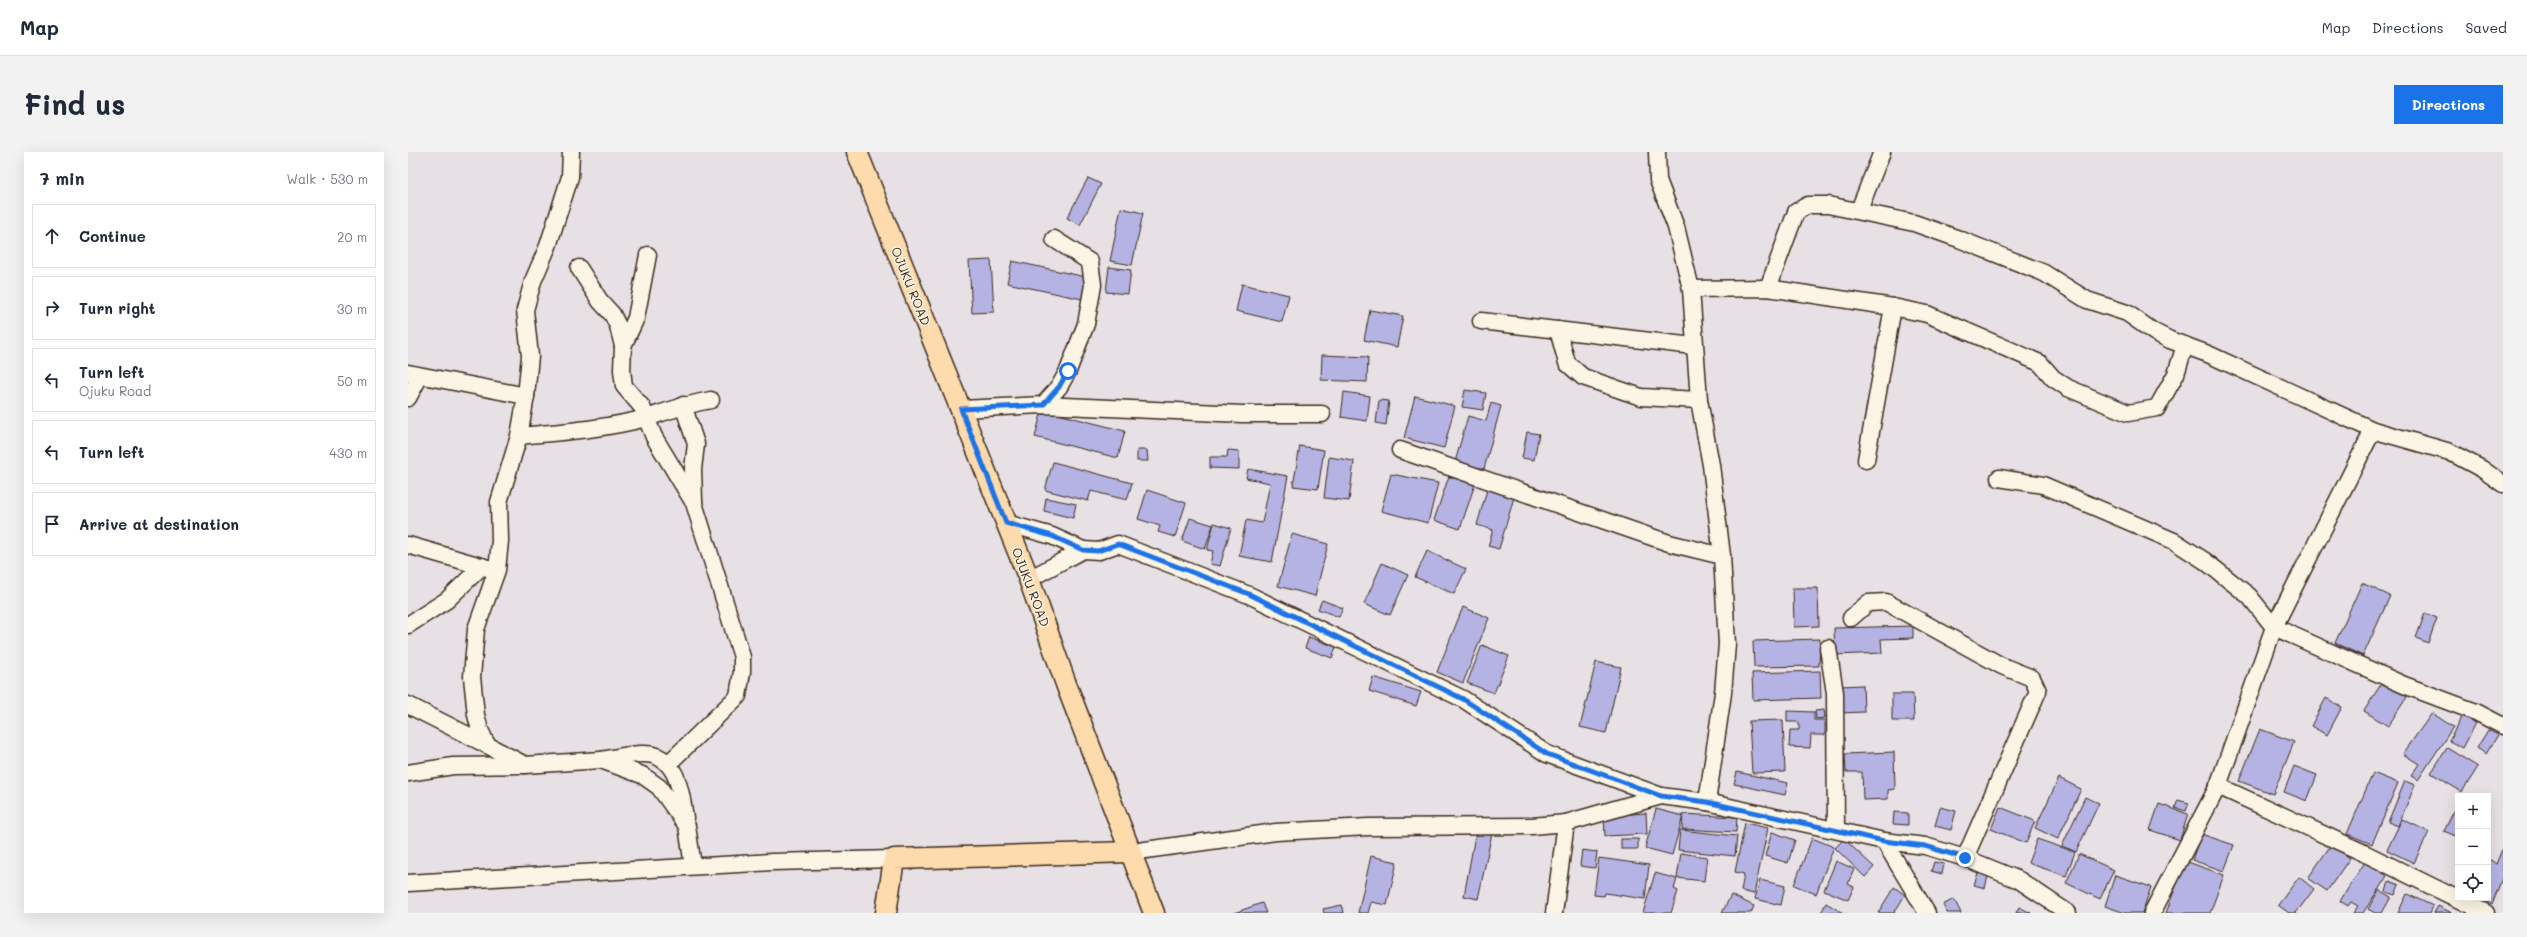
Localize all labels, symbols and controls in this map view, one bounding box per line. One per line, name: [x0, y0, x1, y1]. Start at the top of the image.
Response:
text: Map: [20, 15, 59, 40]
text: Map: [2322, 18, 2350, 37]
text: Directions: [2372, 18, 2443, 37]
text: Saved: [2465, 18, 2507, 37]
button: Directions: [2394, 85, 2503, 124]
text: Find us: [24, 86, 125, 122]
text: 7 min: [40, 167, 85, 189]
text: Walk · 530 m: [287, 170, 368, 187]
icon: ahead: [41, 225, 63, 247]
text: Continue: [79, 226, 146, 246]
text: 20 m: [337, 228, 367, 245]
street label: OJUKU ROAD: [888, 244, 935, 328]
icon: right: [41, 297, 63, 319]
text: Turn right: [79, 298, 156, 318]
text: 30 m: [337, 300, 367, 317]
text: Turn left: [79, 362, 144, 382]
route start: [1059, 362, 1077, 380]
icon: left: [41, 369, 63, 391]
text: 50 m: [337, 372, 367, 389]
text: Ojuku Road: [79, 382, 151, 399]
icon: left: [41, 441, 63, 463]
text: Turn left: [79, 442, 144, 462]
text: 430 m: [329, 444, 367, 461]
icon: arrive: [41, 513, 63, 535]
text: Arrive at destination: [79, 514, 239, 534]
street label: OJUKU ROAD: [1009, 545, 1054, 629]
map controls: [2455, 793, 2491, 901]
button: +: [2455, 793, 2491, 829]
button: −: [2455, 829, 2491, 865]
route end: [1956, 849, 1974, 867]
button: locate: [2455, 865, 2491, 901]

